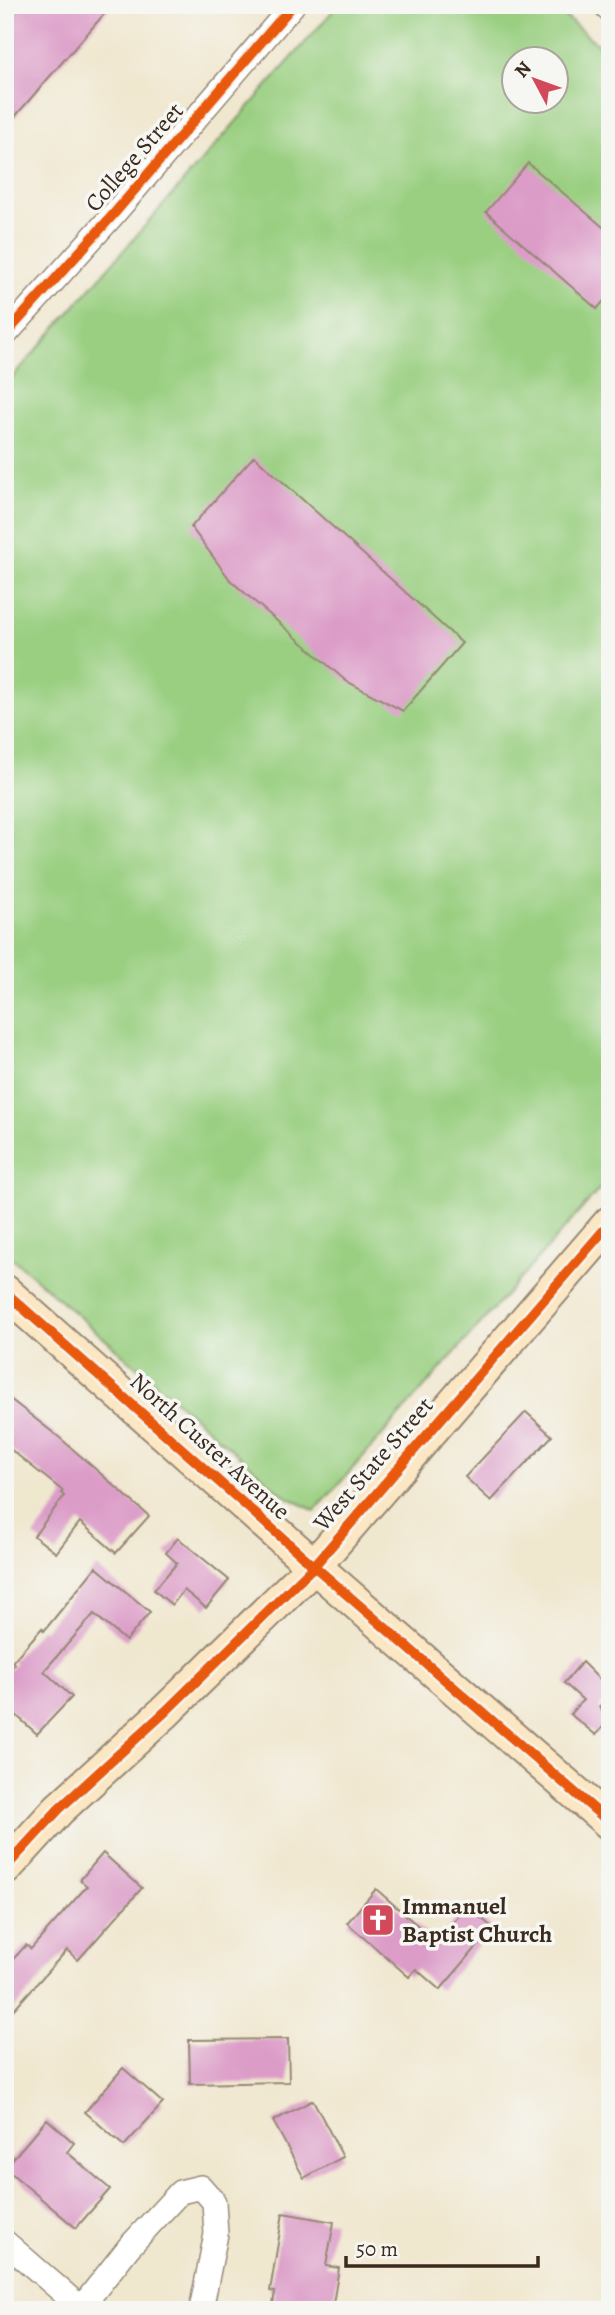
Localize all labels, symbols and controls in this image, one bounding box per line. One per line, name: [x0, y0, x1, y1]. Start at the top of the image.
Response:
north arrow: [500, 46, 570, 116]
text: N: [509, 56, 537, 83]
street label: College Street: [78, 95, 190, 219]
street label: North Custer Avenue: [123, 1365, 297, 1527]
street label: West State Street: [305, 1390, 440, 1539]
place label: Immanuel Baptist Church: [402, 1890, 552, 1950]
church icon: Immanuel Baptist Church: [359, 1901, 397, 1939]
scale bar: [346, 2224, 538, 2268]
text: 50 m: [356, 2235, 398, 2263]

